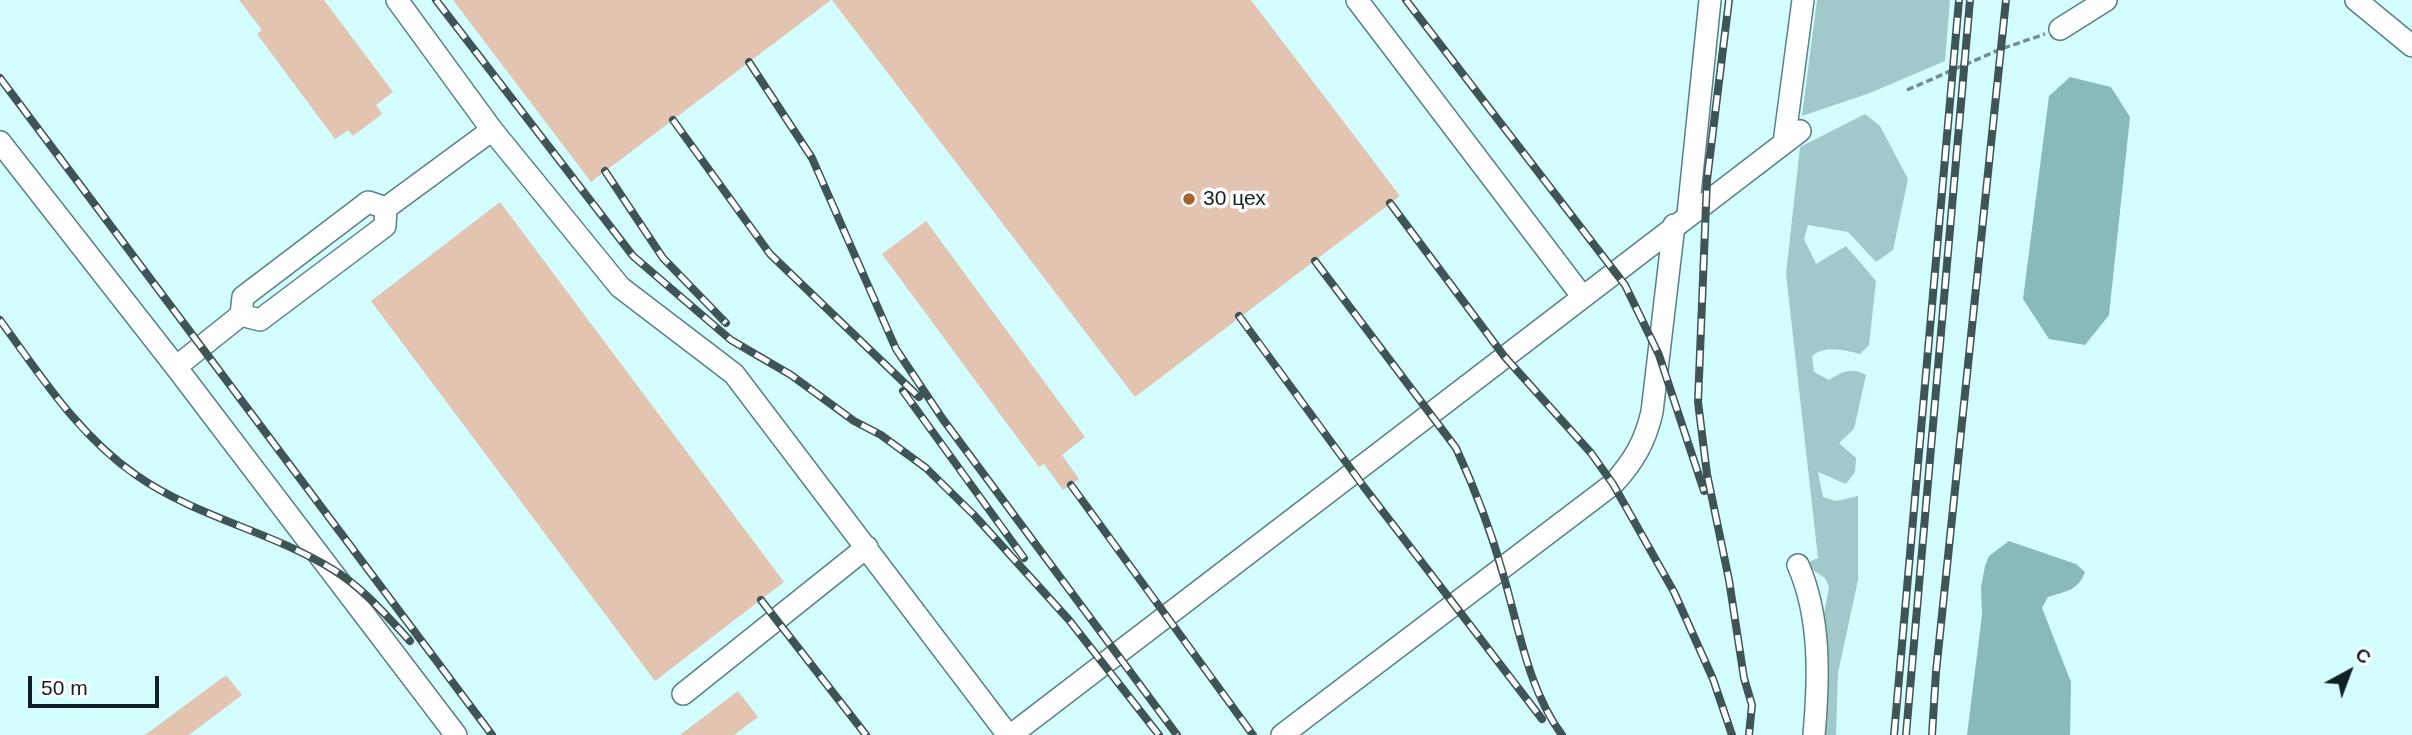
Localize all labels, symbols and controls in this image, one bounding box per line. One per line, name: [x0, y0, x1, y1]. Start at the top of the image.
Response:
place label: 30 цех: [1203, 186, 1266, 212]
marker: 30 цех: [1181, 191, 1197, 207]
north arrow: [2314, 637, 2384, 707]
text: С: [2351, 643, 2375, 668]
scale bar: [32, 662, 163, 706]
text: 50 m: [41, 676, 88, 699]

